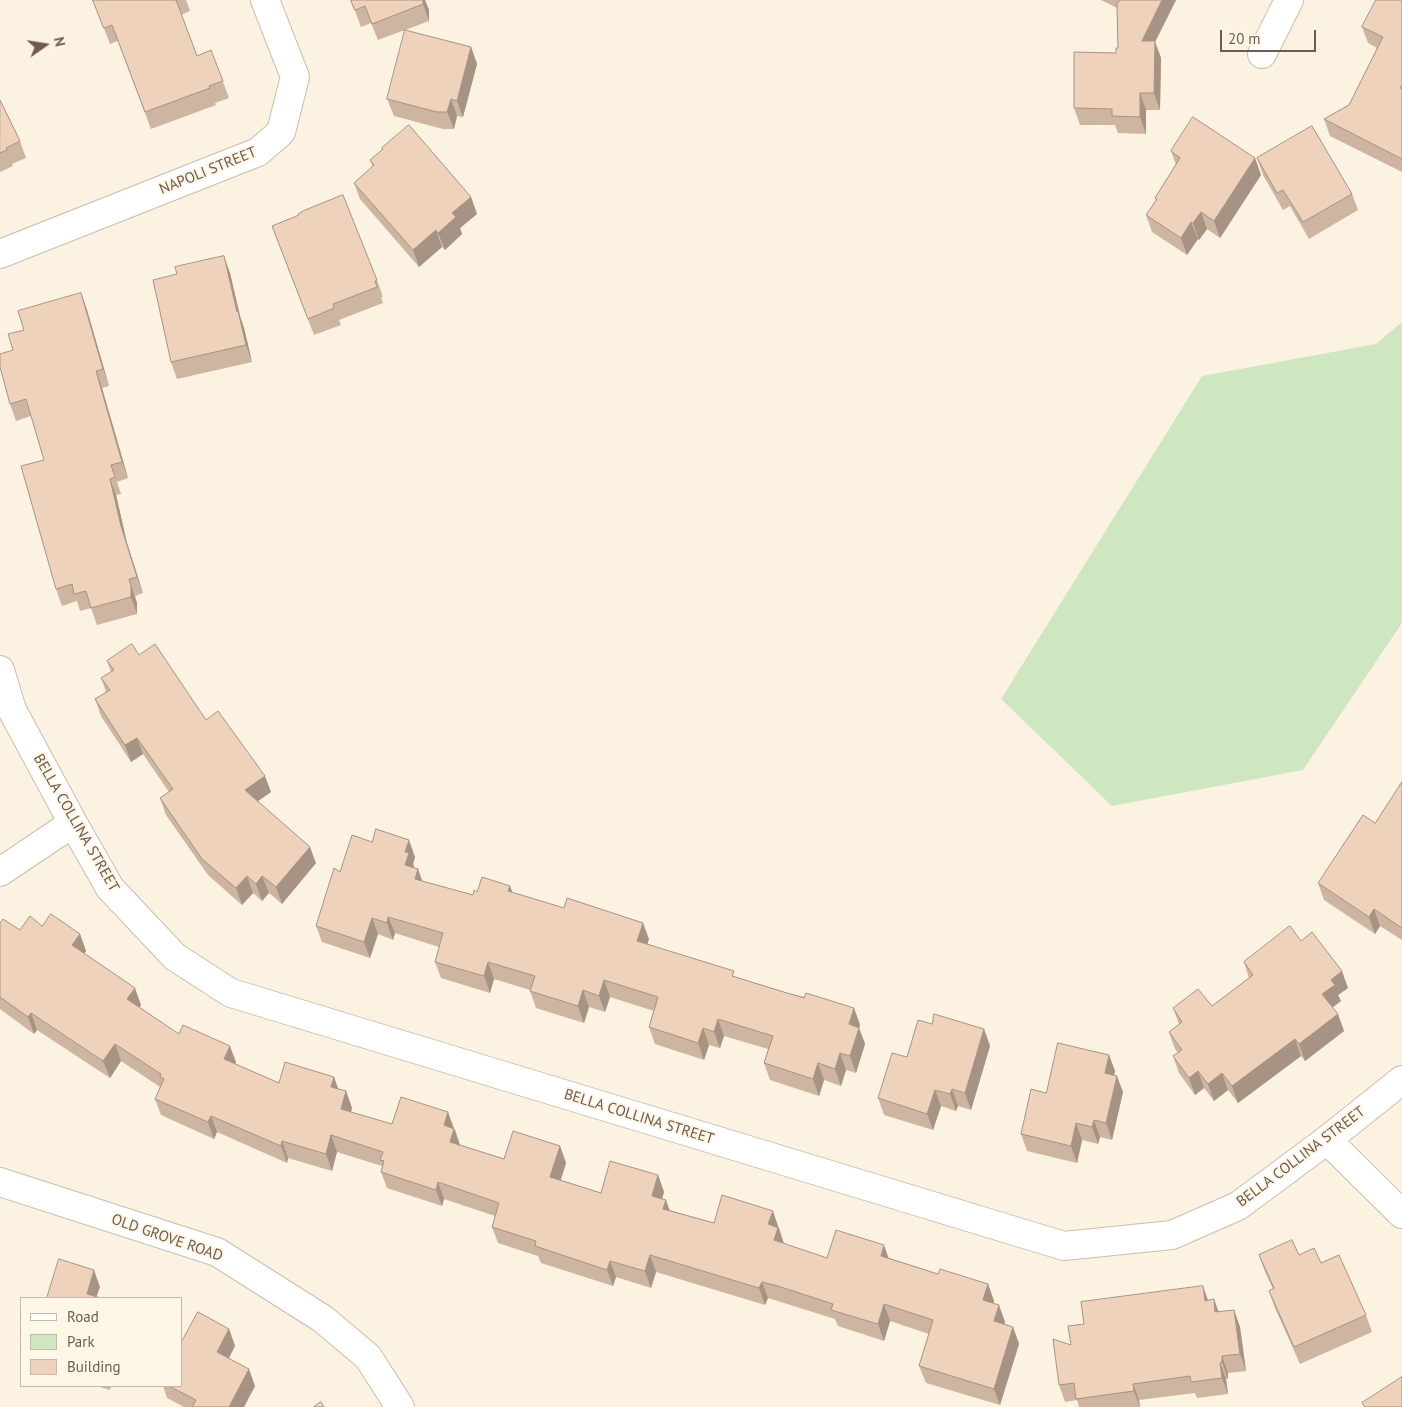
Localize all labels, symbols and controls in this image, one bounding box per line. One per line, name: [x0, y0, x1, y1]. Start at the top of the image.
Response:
north arrow: [20, 20, 70, 70]
scale bar: [1222, 20, 1318, 52]
text: 20 m: [1228, 29, 1261, 48]
text: N: [50, 35, 69, 48]
street label: NAPOLI STREET: [157, 143, 259, 199]
street label: BELLA COLLINA STREET: [29, 751, 123, 895]
street label: BELLA COLLINA STREET: [562, 1086, 716, 1148]
street label: BELLA COLLINA STREET: [1233, 1103, 1369, 1211]
street label: OLD GROVE ROAD: [109, 1211, 225, 1265]
legend: [20, 1297, 182, 1387]
text: Road: [67, 1307, 99, 1326]
text: Park: [67, 1332, 95, 1351]
text: Building: [67, 1357, 121, 1376]

